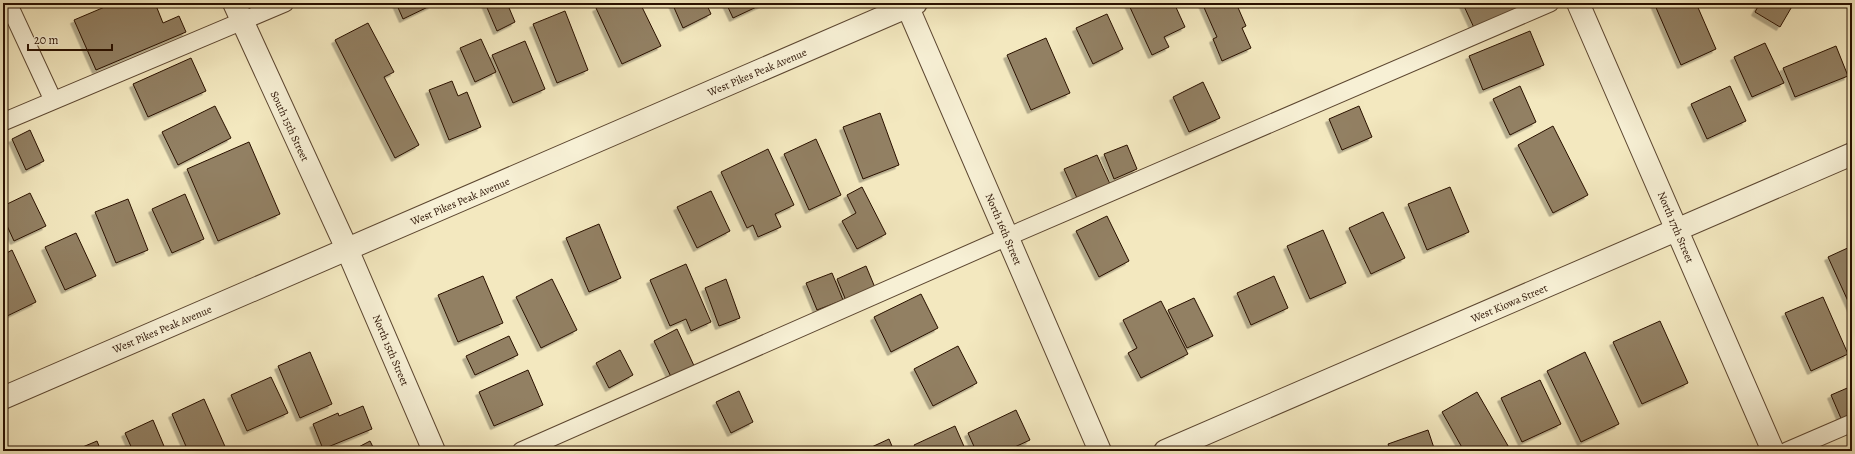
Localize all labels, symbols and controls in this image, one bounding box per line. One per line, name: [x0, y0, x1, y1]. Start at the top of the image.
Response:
scale bar: [28, 26, 112, 52]
text: 20 m: [34, 32, 58, 48]
street label: West Pikes Peak Avenue: [704, 45, 809, 101]
street label: South 15th Street: [267, 89, 313, 164]
street label: West Pikes Peak Avenue: [407, 174, 512, 230]
street label: North 17th Street: [1654, 189, 1697, 266]
street label: North 16th Street: [982, 191, 1026, 268]
street label: West Kiowa Street: [1468, 280, 1550, 327]
street label: West Pikes Peak Avenue: [109, 302, 214, 358]
street label: North 15th Street: [369, 312, 412, 389]

